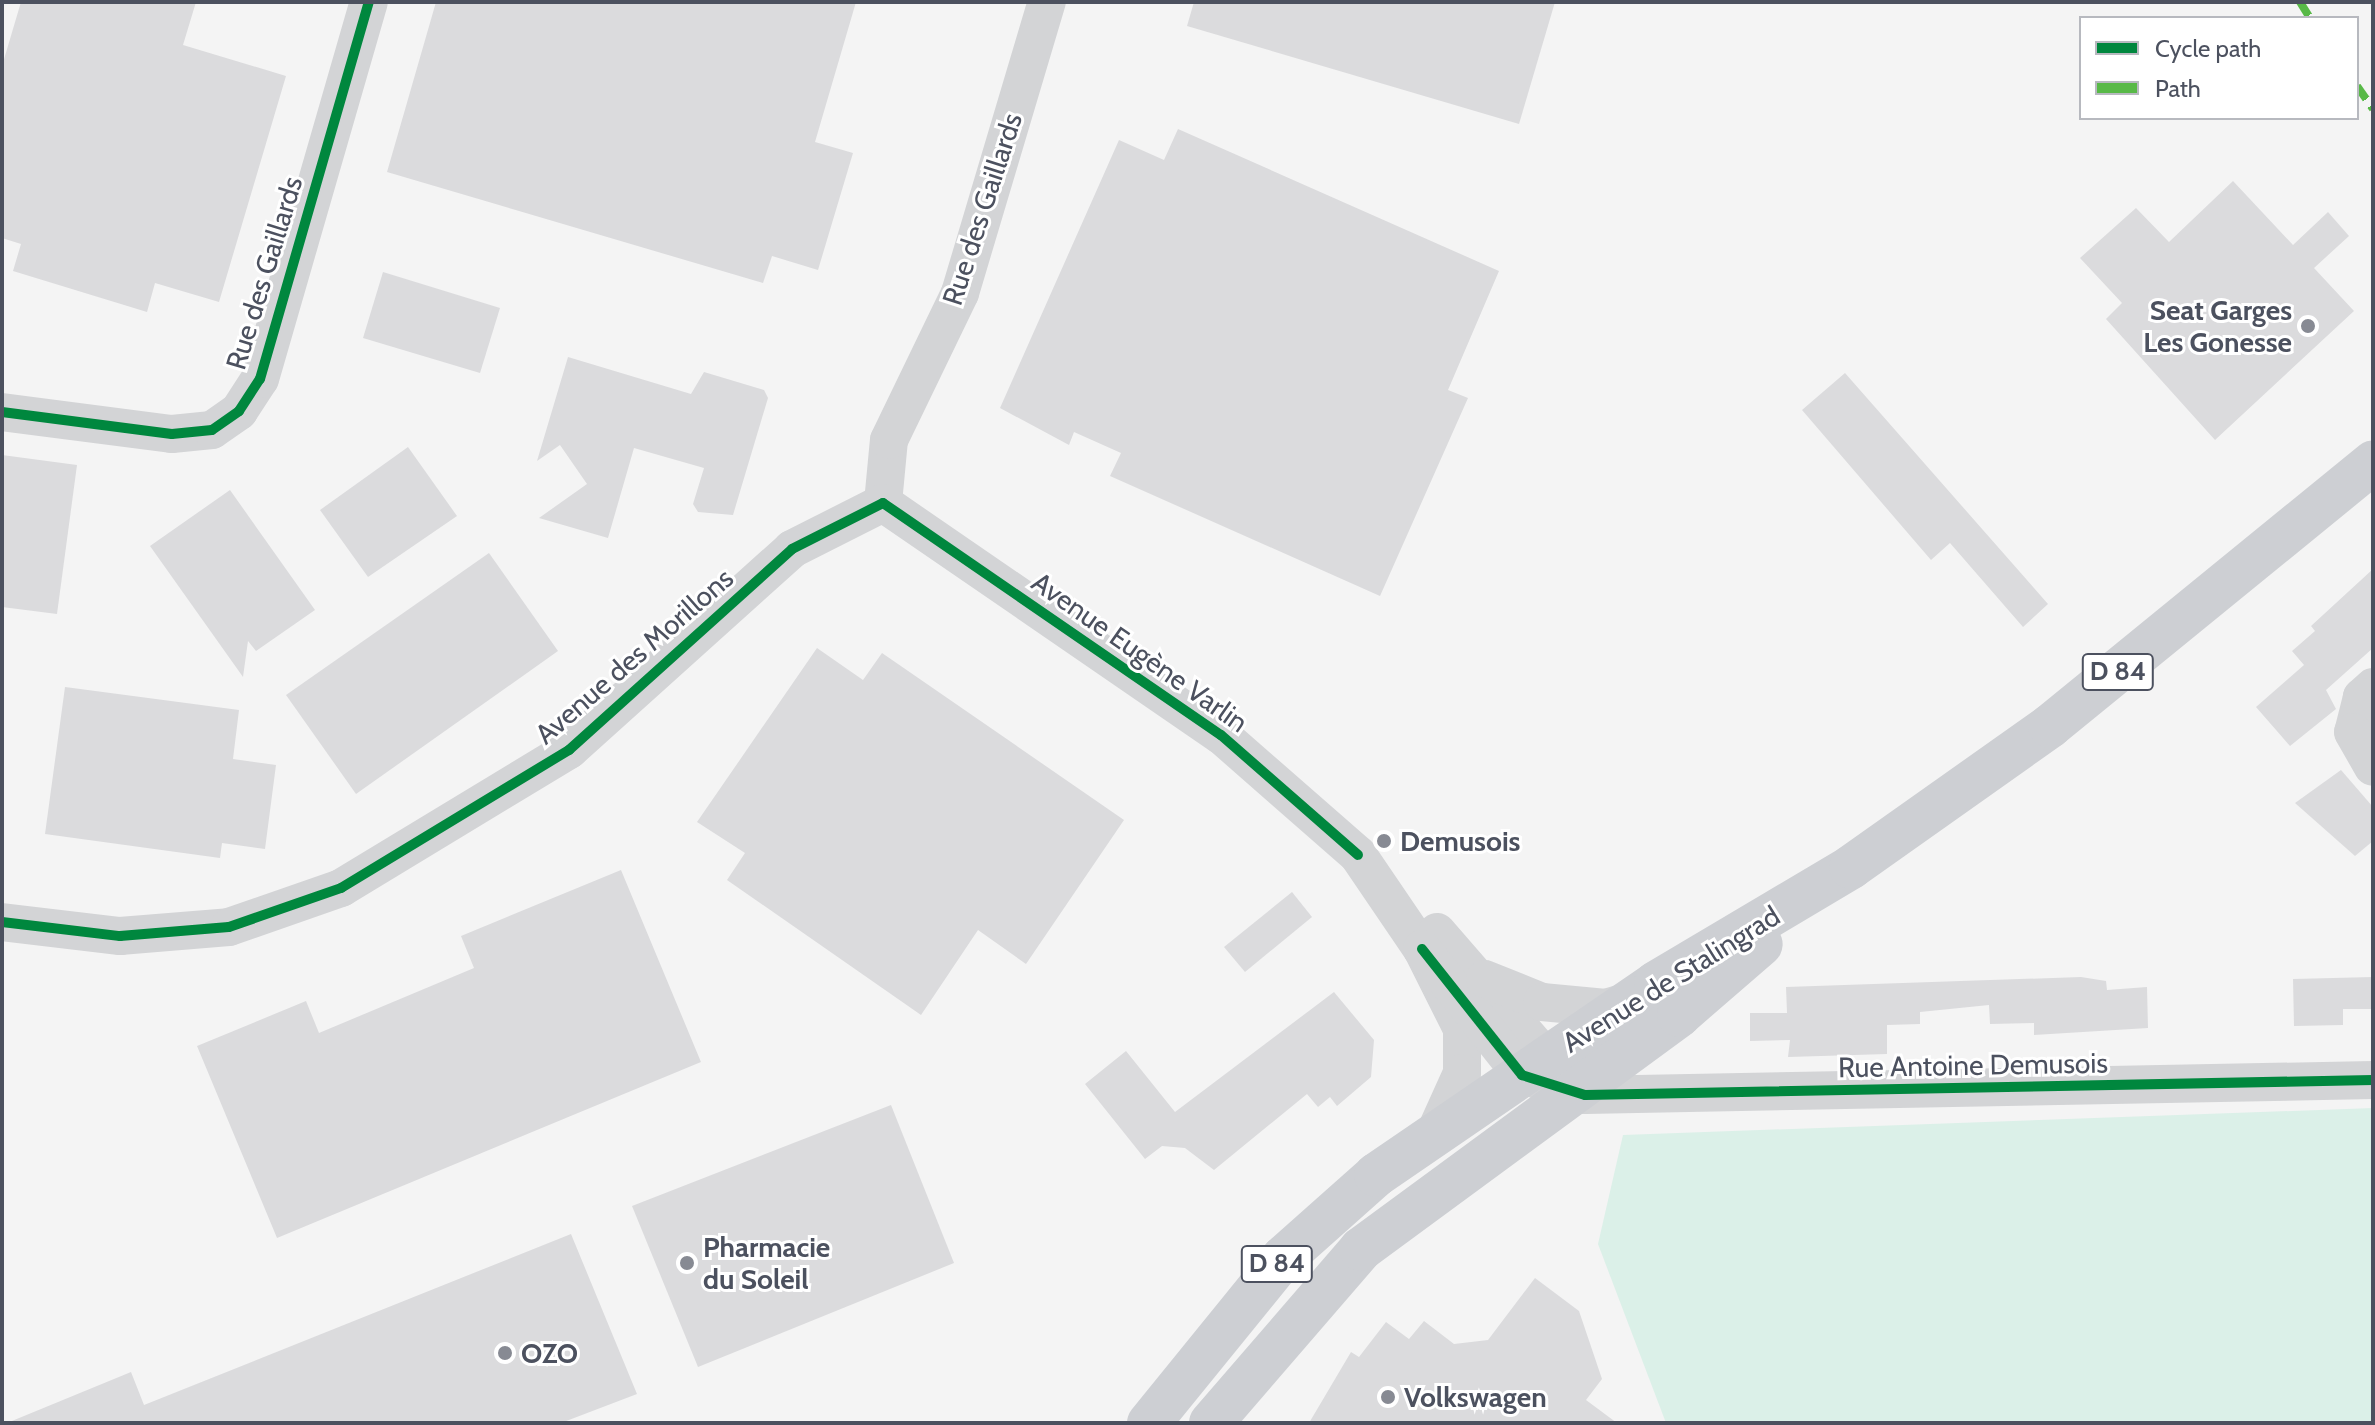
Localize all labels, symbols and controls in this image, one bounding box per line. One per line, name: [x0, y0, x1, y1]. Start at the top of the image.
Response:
legend: [2079, 16, 2359, 120]
text: Cycle path: [2155, 34, 2261, 63]
text: Path: [2155, 74, 2201, 103]
street label: Rue des Gaillards: [935, 109, 1029, 309]
street label: Rue des Gaillards: [219, 172, 309, 374]
place label: Seat Garges Les Gonesse: [2143, 293, 2292, 359]
marker: Seat Garges Les Gonesse: [2299, 317, 2317, 335]
street label: Avenue des Morillons: [528, 561, 740, 751]
street label: Avenue Eugène Varlin: [1026, 565, 1254, 739]
road number: D 84: [2080, 650, 2156, 694]
place label: Demusois: [1400, 824, 1520, 858]
marker: Demusois: [1375, 832, 1393, 850]
street label: Avenue de Stalingrad: [1556, 899, 1786, 1059]
street label: Rue Antoine Demusois: [1838, 1046, 2108, 1084]
place label: Pharmacie du Soleil: [703, 1230, 830, 1296]
road number: D 84: [1239, 1242, 1315, 1286]
marker: Pharmacie du Soleil: [678, 1254, 696, 1272]
place label: OZO: [521, 1336, 578, 1370]
marker: OZO: [496, 1344, 514, 1362]
place label: Volkswagen: [1404, 1380, 1547, 1414]
marker: Volkswagen: [1379, 1388, 1397, 1406]

